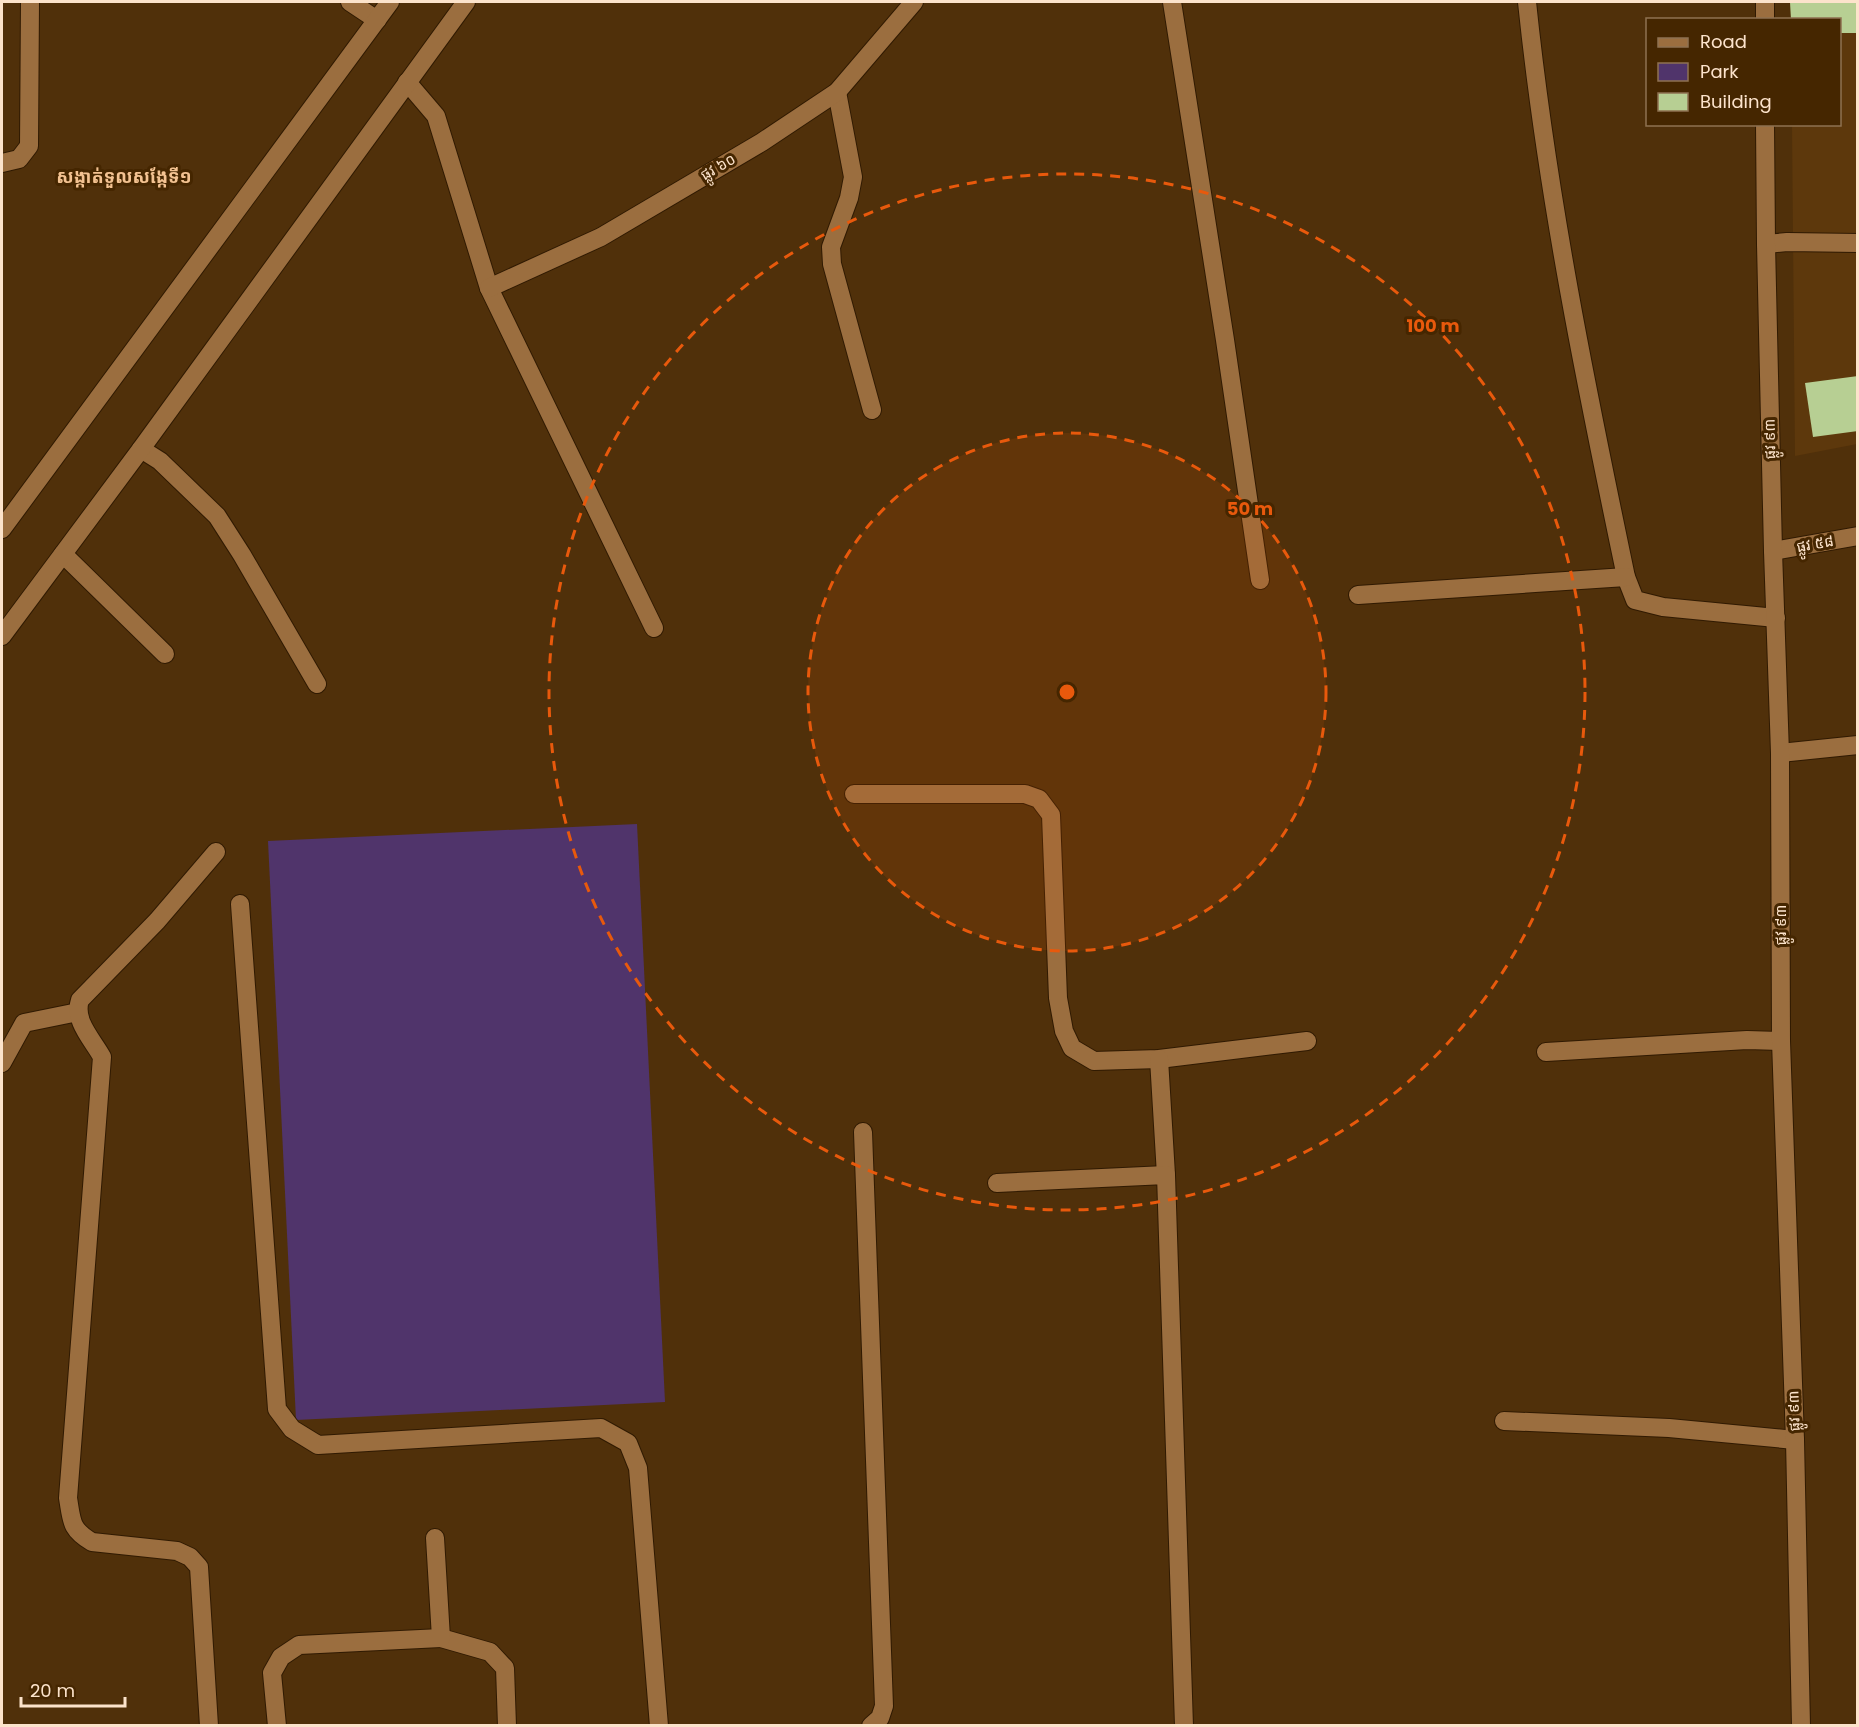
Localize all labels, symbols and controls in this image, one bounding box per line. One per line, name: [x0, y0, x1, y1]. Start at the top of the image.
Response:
legend: [1646, 18, 1841, 126]
text: Road: [1700, 29, 1747, 54]
text: Park: [1700, 59, 1739, 84]
text: Building: [1700, 89, 1772, 114]
street label: ផ្លូវ ៦០: [696, 148, 741, 188]
district label: សង្កាត់ទួលសង្កែទី១: [56, 164, 192, 189]
text: 100 m: [1406, 313, 1460, 338]
street label: ផ្លូវ ៩៣: [1759, 418, 1784, 460]
text: 50 m: [1227, 496, 1273, 521]
street label: ផ្លូវ ៥៨: [1795, 530, 1836, 560]
centre of rings: [1057, 682, 1077, 702]
street label: ផ្លូវ ៩៣: [1770, 905, 1794, 945]
street label: ផ្លូវ ៩៣: [1782, 1390, 1808, 1432]
scale bar: [21, 1670, 124, 1708]
text: 20 m: [30, 1678, 75, 1703]

